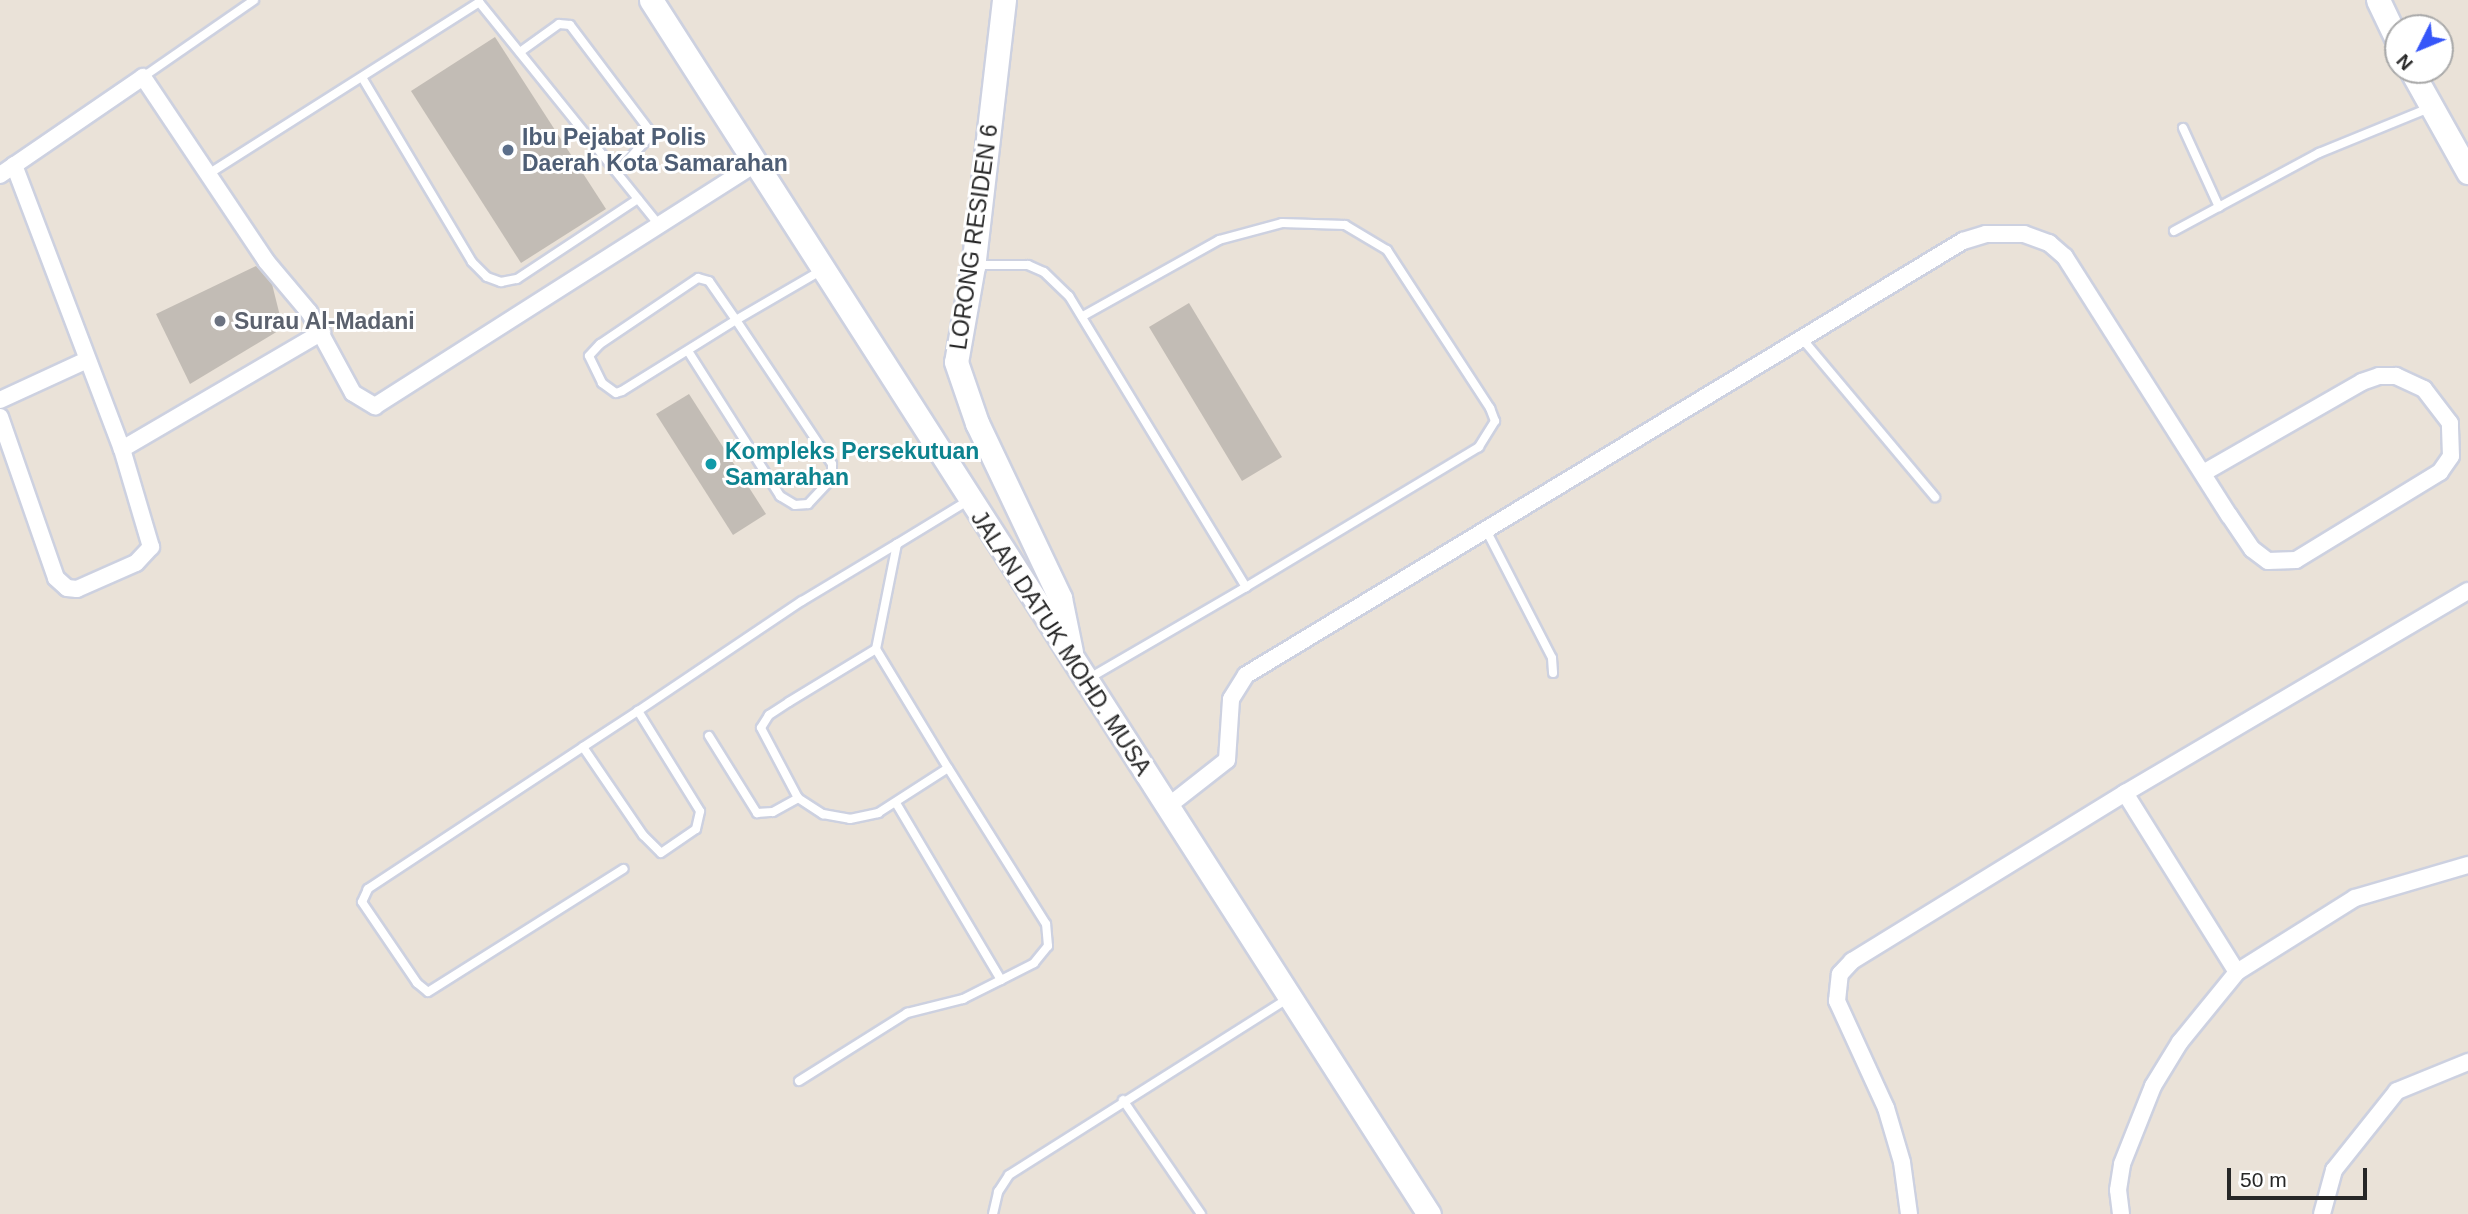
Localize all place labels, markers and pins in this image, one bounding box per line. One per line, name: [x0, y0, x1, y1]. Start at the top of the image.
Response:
place label: Ibu Pejabat Polis Daerah Kota Samarahan: [522, 123, 788, 177]
marker: Ibu Pejabat Polis Daerah Kota Samarahan: [500, 142, 516, 158]
place label: Surau Al-Madani: [234, 307, 415, 335]
marker: Surau Al-Madani: [212, 313, 228, 329]
place label: Kompleks Persekutuan Samarahan: [725, 437, 979, 491]
marker: Kompleks Persekutuan Samarahan: [703, 456, 719, 472]

